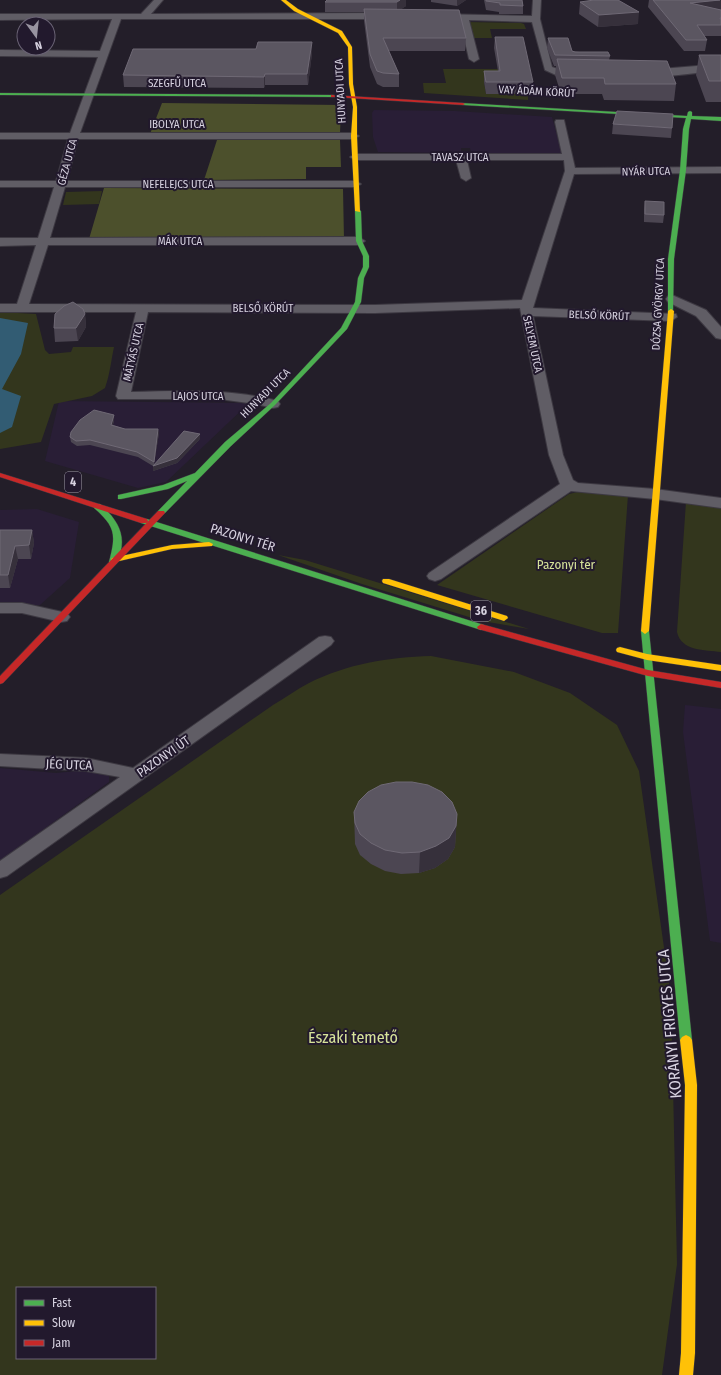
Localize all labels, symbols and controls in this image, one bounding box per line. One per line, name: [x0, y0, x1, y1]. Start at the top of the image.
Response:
north arrow: [16, 16, 56, 56]
text: N: [34, 38, 43, 52]
street label: HUNYADI UTCA: [332, 58, 349, 124]
street label: SZEGFŰ UTCA: [148, 76, 206, 90]
street label: VAY ÁDÁM KÖRÚT: [498, 82, 577, 100]
street label: IBOLYA UTCA: [149, 118, 205, 131]
street label: GÉZA UTCA: [54, 137, 80, 187]
street label: TAVASZ UTCA: [431, 151, 489, 164]
street label: NYÁR UTCA: [622, 164, 671, 178]
street label: NEFELEJCS UTCA: [143, 178, 214, 191]
street label: MÁK UTCA: [158, 234, 202, 248]
street label: DÓZSA GYÖRGY UTCA: [649, 257, 667, 351]
street label: BELSŐ KÖRÚT: [233, 301, 294, 315]
street label: BELSŐ KÖRÚT: [568, 307, 631, 323]
street label: SELYEM UTCA: [520, 314, 545, 374]
street label: MÁTYÁS UTCA: [119, 321, 147, 383]
street label: HUNYADI UTCA: [238, 366, 293, 421]
street label: LAJOS UTCA: [172, 390, 224, 403]
road number: 4: [65, 472, 81, 492]
street label: PAZONYI TÉR: [209, 521, 277, 554]
park label: Pazonyi tér: [537, 557, 596, 572]
road number: 36: [471, 601, 491, 621]
street label: PAZONYI ÚT: [134, 733, 193, 780]
street label: JÉG UTCA: [45, 756, 93, 773]
street label: KORÁNYI FRIGYES UTCA: [653, 948, 685, 1099]
park label: Északi temető: [308, 1028, 398, 1047]
legend: [16, 1287, 156, 1359]
text: Fast: [52, 1296, 71, 1310]
text: Slow: [52, 1316, 75, 1330]
text: Jam: [52, 1336, 70, 1350]

